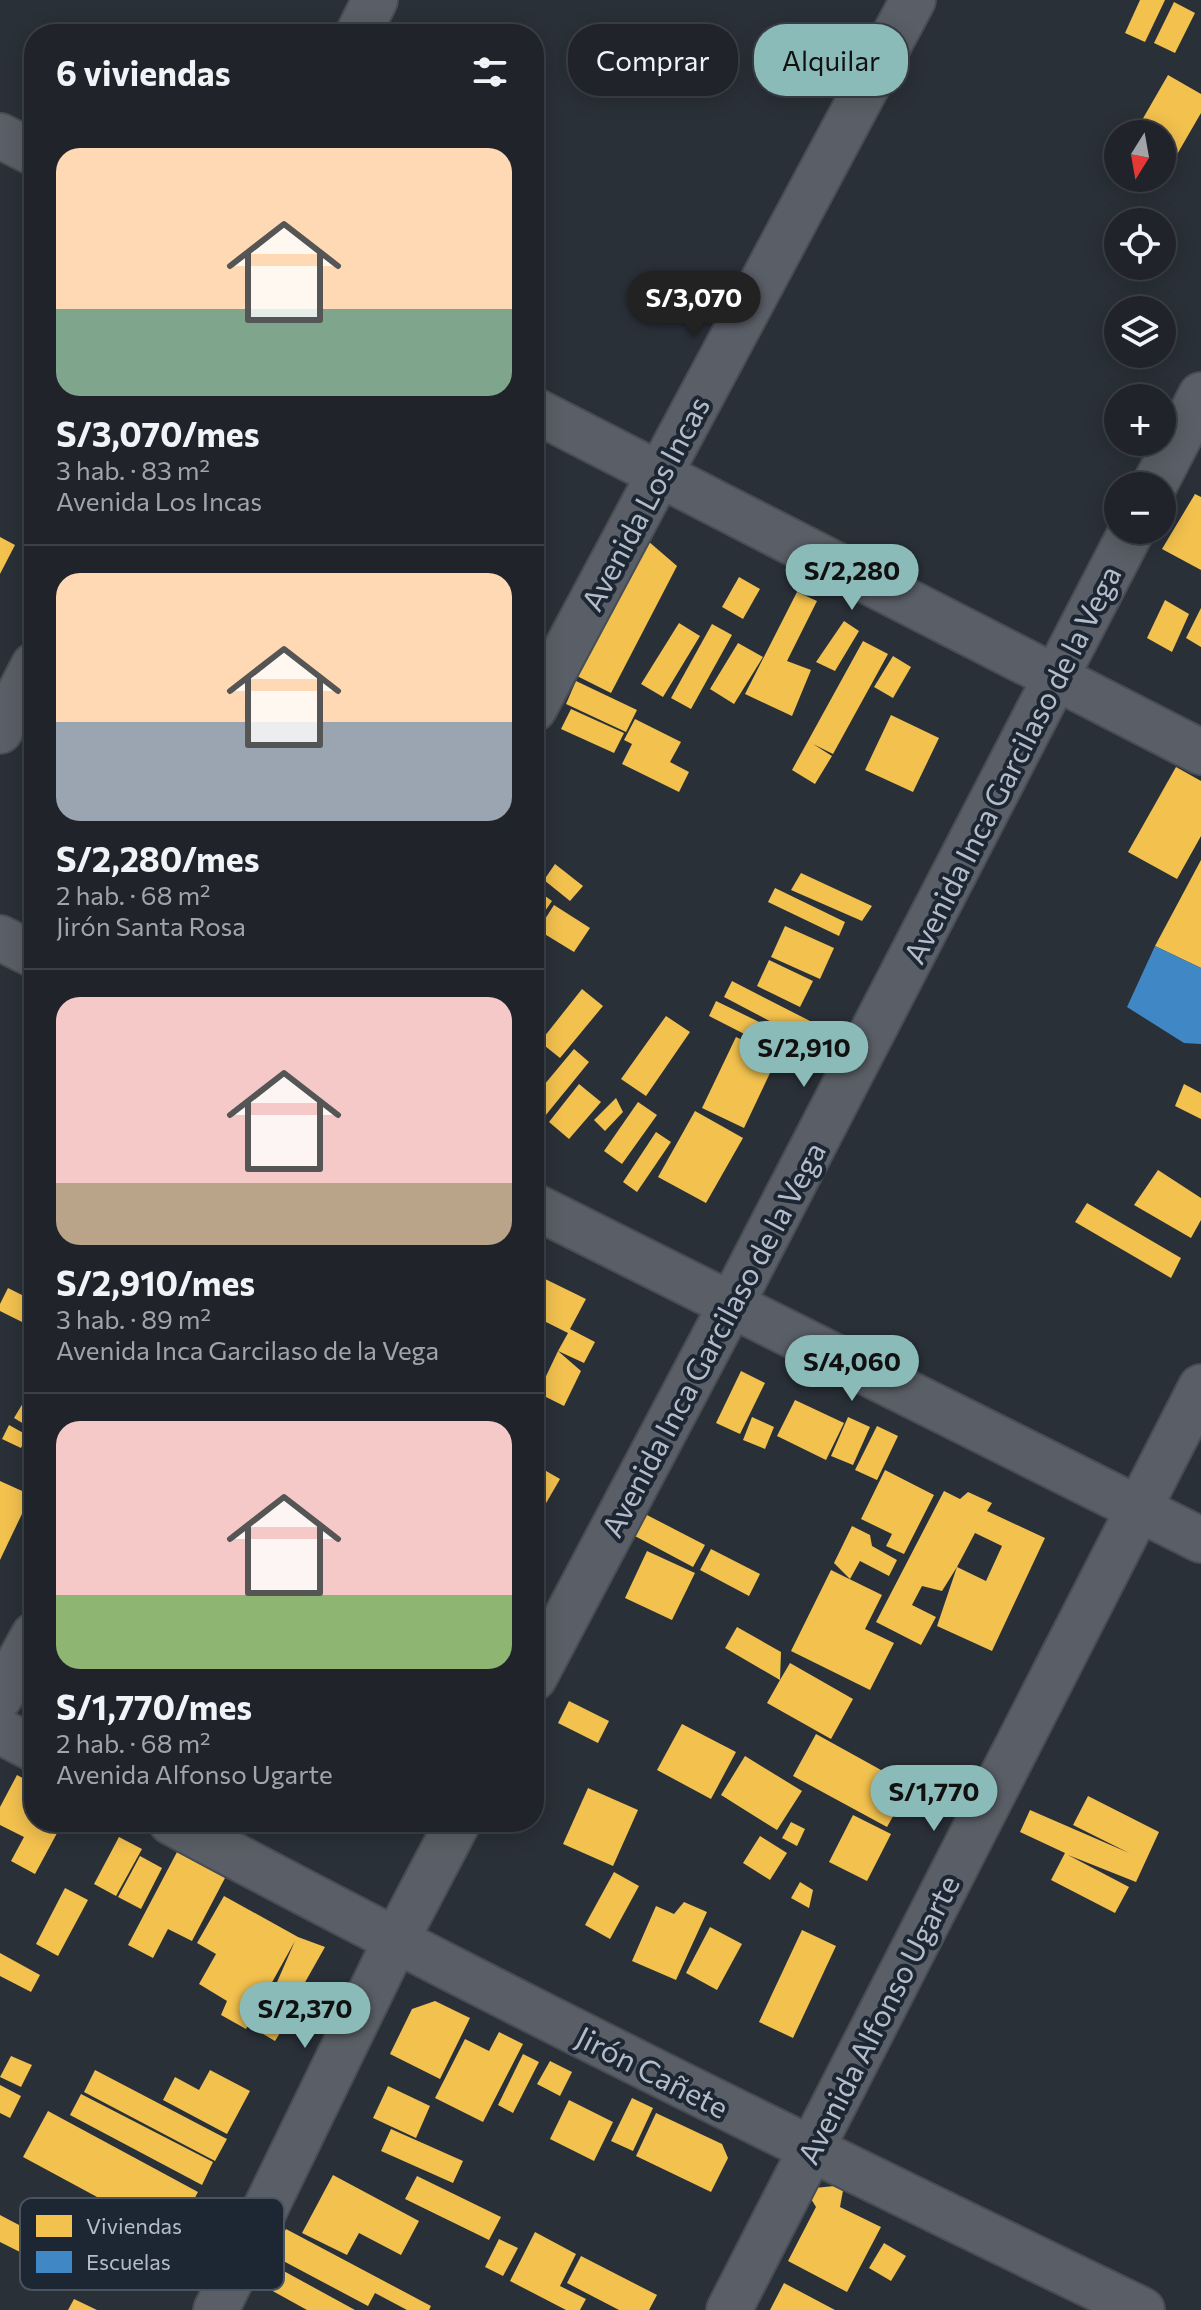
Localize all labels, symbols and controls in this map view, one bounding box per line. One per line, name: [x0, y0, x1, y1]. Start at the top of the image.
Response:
chip: Comprar: [568, 24, 738, 96]
chip: Alquilar: [754, 24, 908, 96]
icon: filters: [468, 50, 512, 94]
text: 6 viviendas: [56, 51, 231, 93]
north arrow: [1104, 120, 1176, 192]
map controls: [1104, 120, 1176, 544]
icon: home: [212, 200, 356, 344]
button: locate: [1104, 208, 1176, 280]
pin: S/3,070: [620, 271, 768, 339]
text: S/3,070: [646, 281, 742, 312]
button: layers: [1104, 296, 1176, 368]
button: +: [1104, 384, 1176, 456]
street label: Avenida Los Incas: [572, 389, 716, 617]
text: S/3,070/mes: [56, 412, 260, 454]
text: 3 hab. · 83 m²: [56, 454, 210, 485]
button: −: [1104, 472, 1176, 544]
text: Avenida Los Incas: [56, 485, 262, 516]
pin: S/2,280: [778, 544, 926, 612]
text: S/2,280: [804, 554, 900, 585]
street label: Avenida Inca Garcilaso de la Vega: [894, 559, 1128, 969]
icon: home: [212, 625, 356, 769]
text: S/2,280/mes: [56, 837, 259, 879]
text: 2 hab. · 68 m²: [56, 879, 211, 910]
text: Jirón Santa Rosa: [56, 910, 246, 941]
pin: S/2,910: [730, 1021, 878, 1089]
text: S/2,910: [757, 1031, 851, 1062]
icon: home: [212, 1049, 356, 1193]
street label: Avenida Inca Garcilaso de la Vega: [592, 1135, 832, 1543]
text: S/2,910/mes: [56, 1261, 255, 1303]
text: 3 hab. · 89 m²: [56, 1303, 211, 1334]
text: Avenida Inca Garcilaso de la Vega: [56, 1334, 439, 1365]
pin: S/4,060: [778, 1335, 926, 1403]
text: S/4,060: [803, 1345, 901, 1376]
icon: home: [212, 1473, 356, 1617]
text: S/1,770/mes: [56, 1685, 252, 1727]
text: 2 hab. · 68 m²: [56, 1727, 211, 1758]
text: Avenida Alfonso Ugarte: [56, 1758, 333, 1789]
pin: S/1,770: [860, 1765, 1008, 1833]
text: S/1,770: [888, 1775, 980, 1806]
street label: Avenida Alfonso Ugarte: [788, 1868, 966, 2170]
pin: S/2,370: [231, 1982, 379, 2050]
text: S/2,370: [257, 1992, 353, 2023]
street label: Jirón Cañete: [571, 2017, 735, 2125]
legend: [20, 2198, 284, 2290]
text: Viviendas: [86, 2212, 182, 2239]
text: Escuelas: [86, 2248, 171, 2275]

